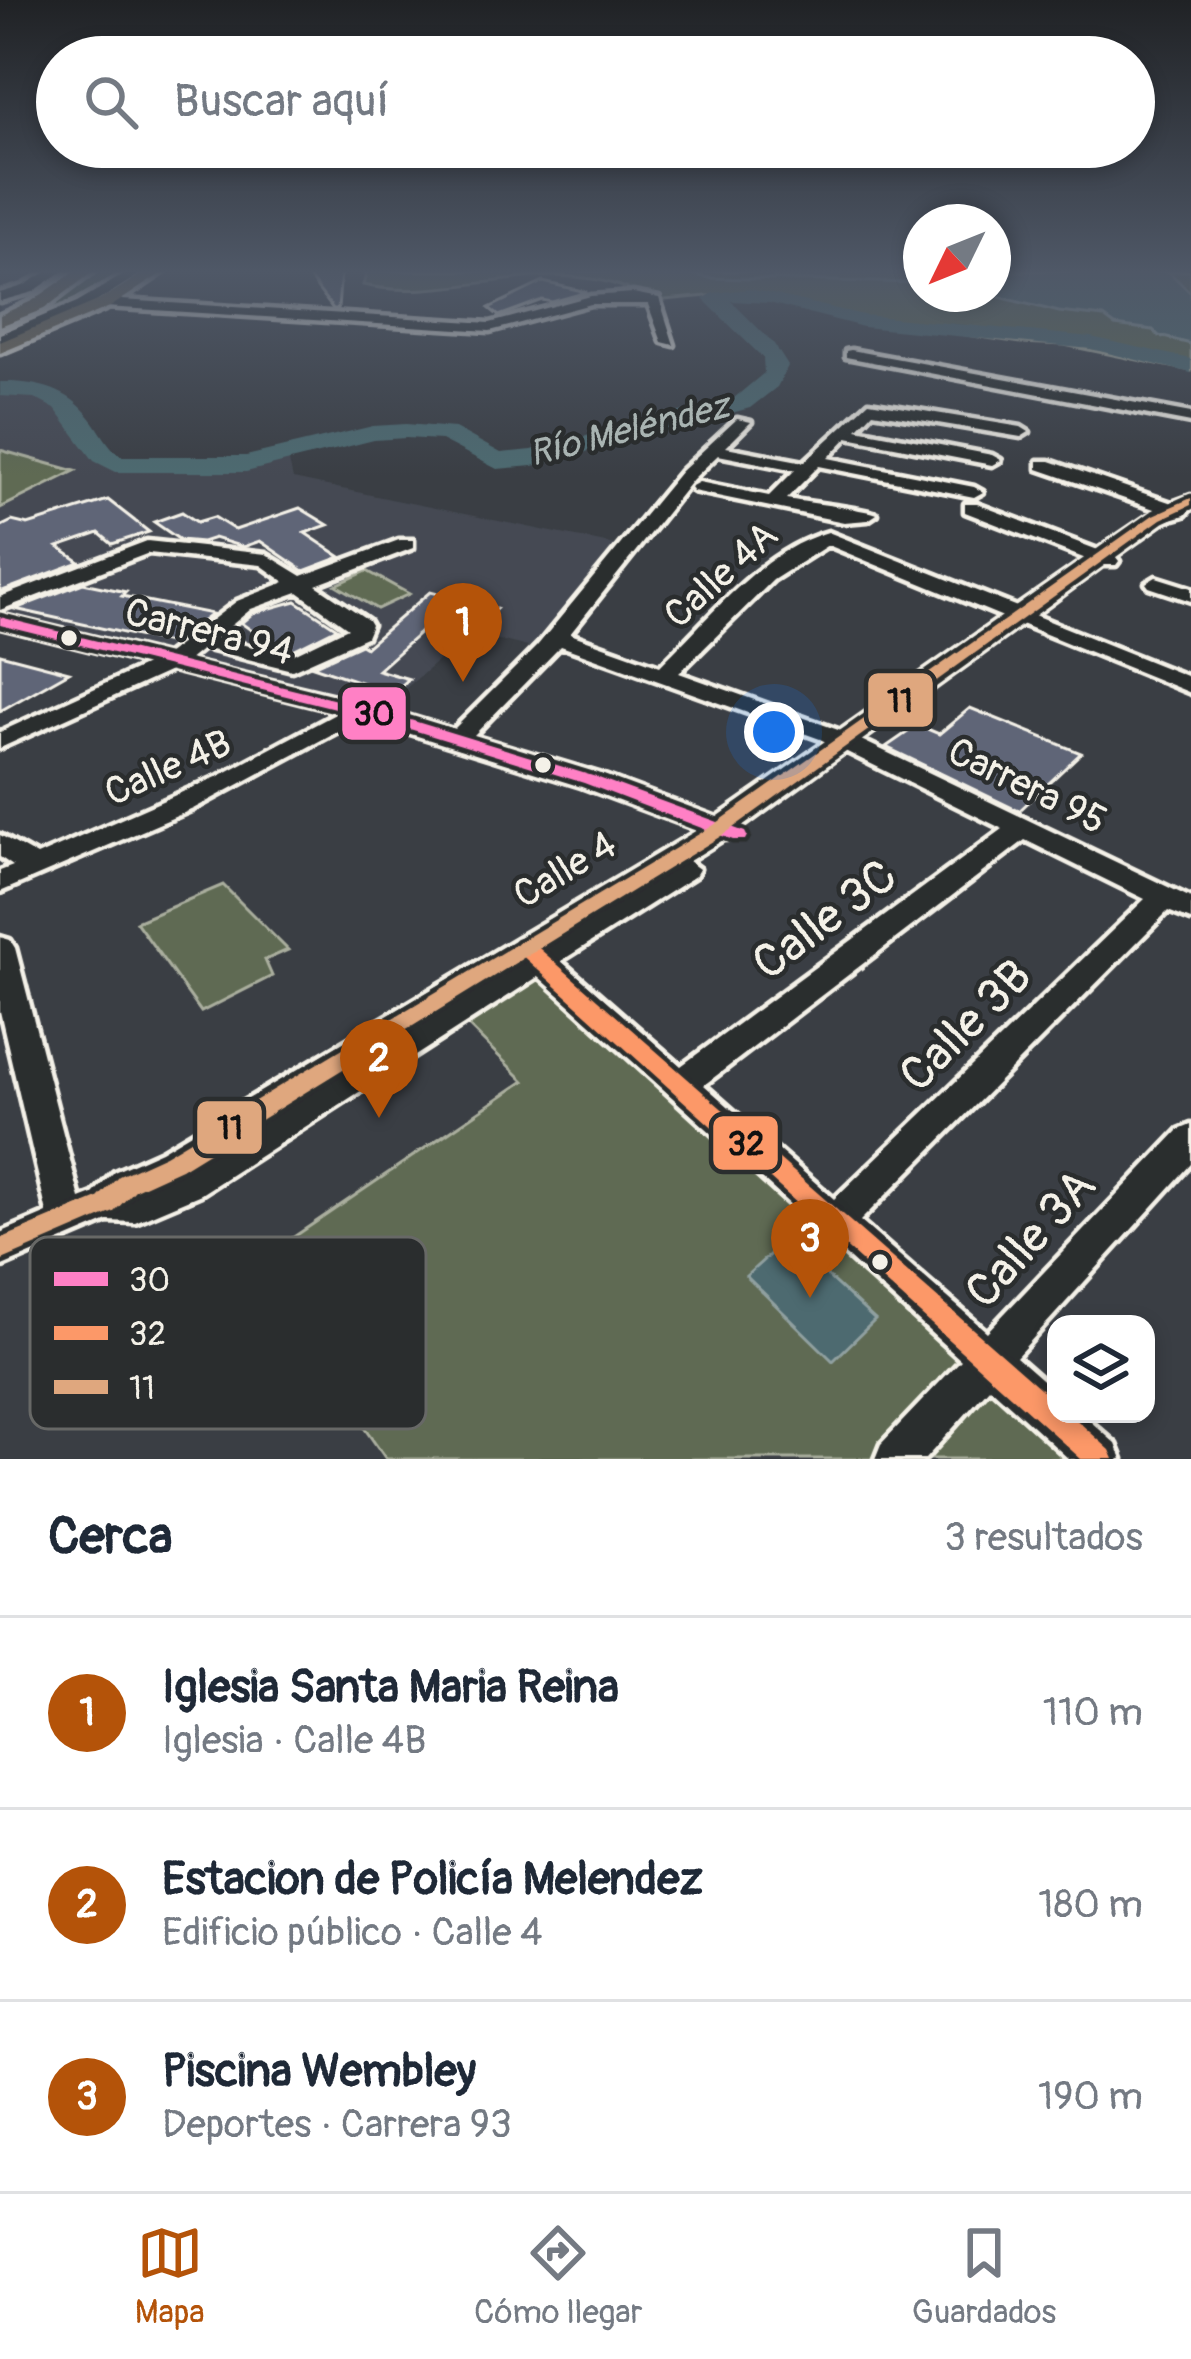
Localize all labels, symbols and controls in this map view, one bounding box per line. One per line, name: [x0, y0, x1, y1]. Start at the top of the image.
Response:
search box: [36, 36, 1155, 168]
icon: search: [78, 69, 144, 135]
text: Buscar aquí: [174, 74, 389, 130]
north arrow: [903, 204, 1011, 312]
water label: Río Meléndez: [524, 382, 738, 477]
street label: Calle 4A: [654, 511, 788, 639]
pin: 1: [424, 583, 502, 682]
street label: Carrera 94: [120, 587, 298, 677]
unlabelled marker: [58, 627, 80, 649]
line badge: 11: [866, 671, 935, 729]
text: 11: [887, 681, 913, 722]
line badge: 30: [340, 685, 408, 742]
text: 30: [354, 694, 394, 735]
your location: [744, 702, 804, 762]
street label: Calle 4B: [97, 719, 239, 817]
street label: Carrera 95: [940, 727, 1114, 845]
unlabelled marker: [532, 754, 554, 776]
street label: Calle 4: [505, 820, 625, 920]
street label: Calle 3C: [741, 846, 909, 994]
street label: Calle 3B: [887, 947, 1045, 1105]
pin: 2: [340, 1019, 418, 1118]
line badge: 11: [195, 1099, 264, 1156]
text: 11: [217, 1108, 243, 1149]
line badge: 32: [711, 1114, 780, 1172]
text: 32: [728, 1124, 764, 1165]
street label: Calle 3A: [953, 1157, 1109, 1321]
pin: 3: [771, 1199, 849, 1298]
legend: [30, 1237, 426, 1429]
unlabelled marker: [869, 1251, 891, 1273]
text: 30: [129, 1260, 170, 1301]
text: 32: [129, 1314, 166, 1355]
map controls: [1047, 1315, 1155, 1423]
button: layers: [1047, 1315, 1155, 1423]
text: 11: [129, 1368, 155, 1409]
text: Cerca: [48, 1505, 172, 1569]
text: 3 resultados: [944, 1513, 1143, 1562]
text: Iglesia Santa Maria Reina: [162, 1660, 619, 1716]
text: 1: [79, 1688, 95, 1737]
text: 110 m: [1043, 1688, 1143, 1737]
text: Iglesia · Calle 4B: [162, 1716, 426, 1765]
text: Estacion de Policía Melendez: [162, 1852, 703, 1908]
text: 2: [76, 1880, 98, 1929]
text: 180 m: [1038, 1880, 1143, 1929]
text: Edificio público · Calle 4: [162, 1908, 543, 1957]
text: Piscina Wembley: [162, 2044, 476, 2100]
text: 3: [76, 2072, 98, 2121]
text: 190 m: [1038, 2072, 1143, 2121]
text: Deportes · Carrera 93: [162, 2100, 512, 2149]
tab: Mapa: [135, 2220, 205, 2333]
tab: Cómo llegar: [474, 2220, 642, 2333]
tab: Guardados: [912, 2220, 1056, 2333]

